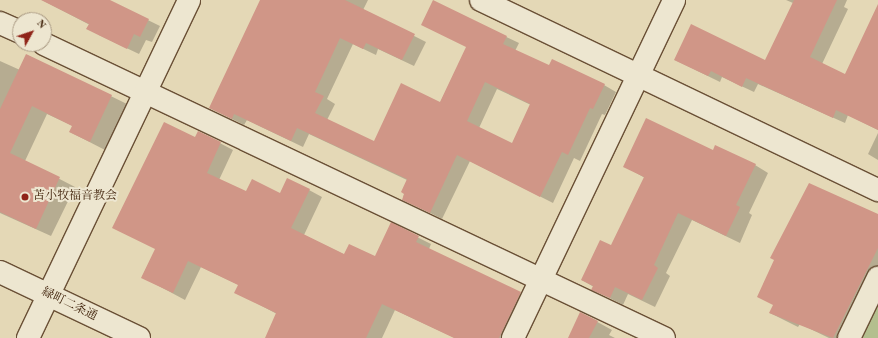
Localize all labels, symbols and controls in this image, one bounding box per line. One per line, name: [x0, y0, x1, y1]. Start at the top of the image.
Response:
north arrow: [12, 12, 52, 52]
text: N: [34, 18, 48, 31]
place label: 苫小牧福音教会: [33, 190, 117, 204]
marker: 苫小牧福音教会: [20, 192, 30, 202]
street label: 緑町二条通: [39, 285, 99, 325]

